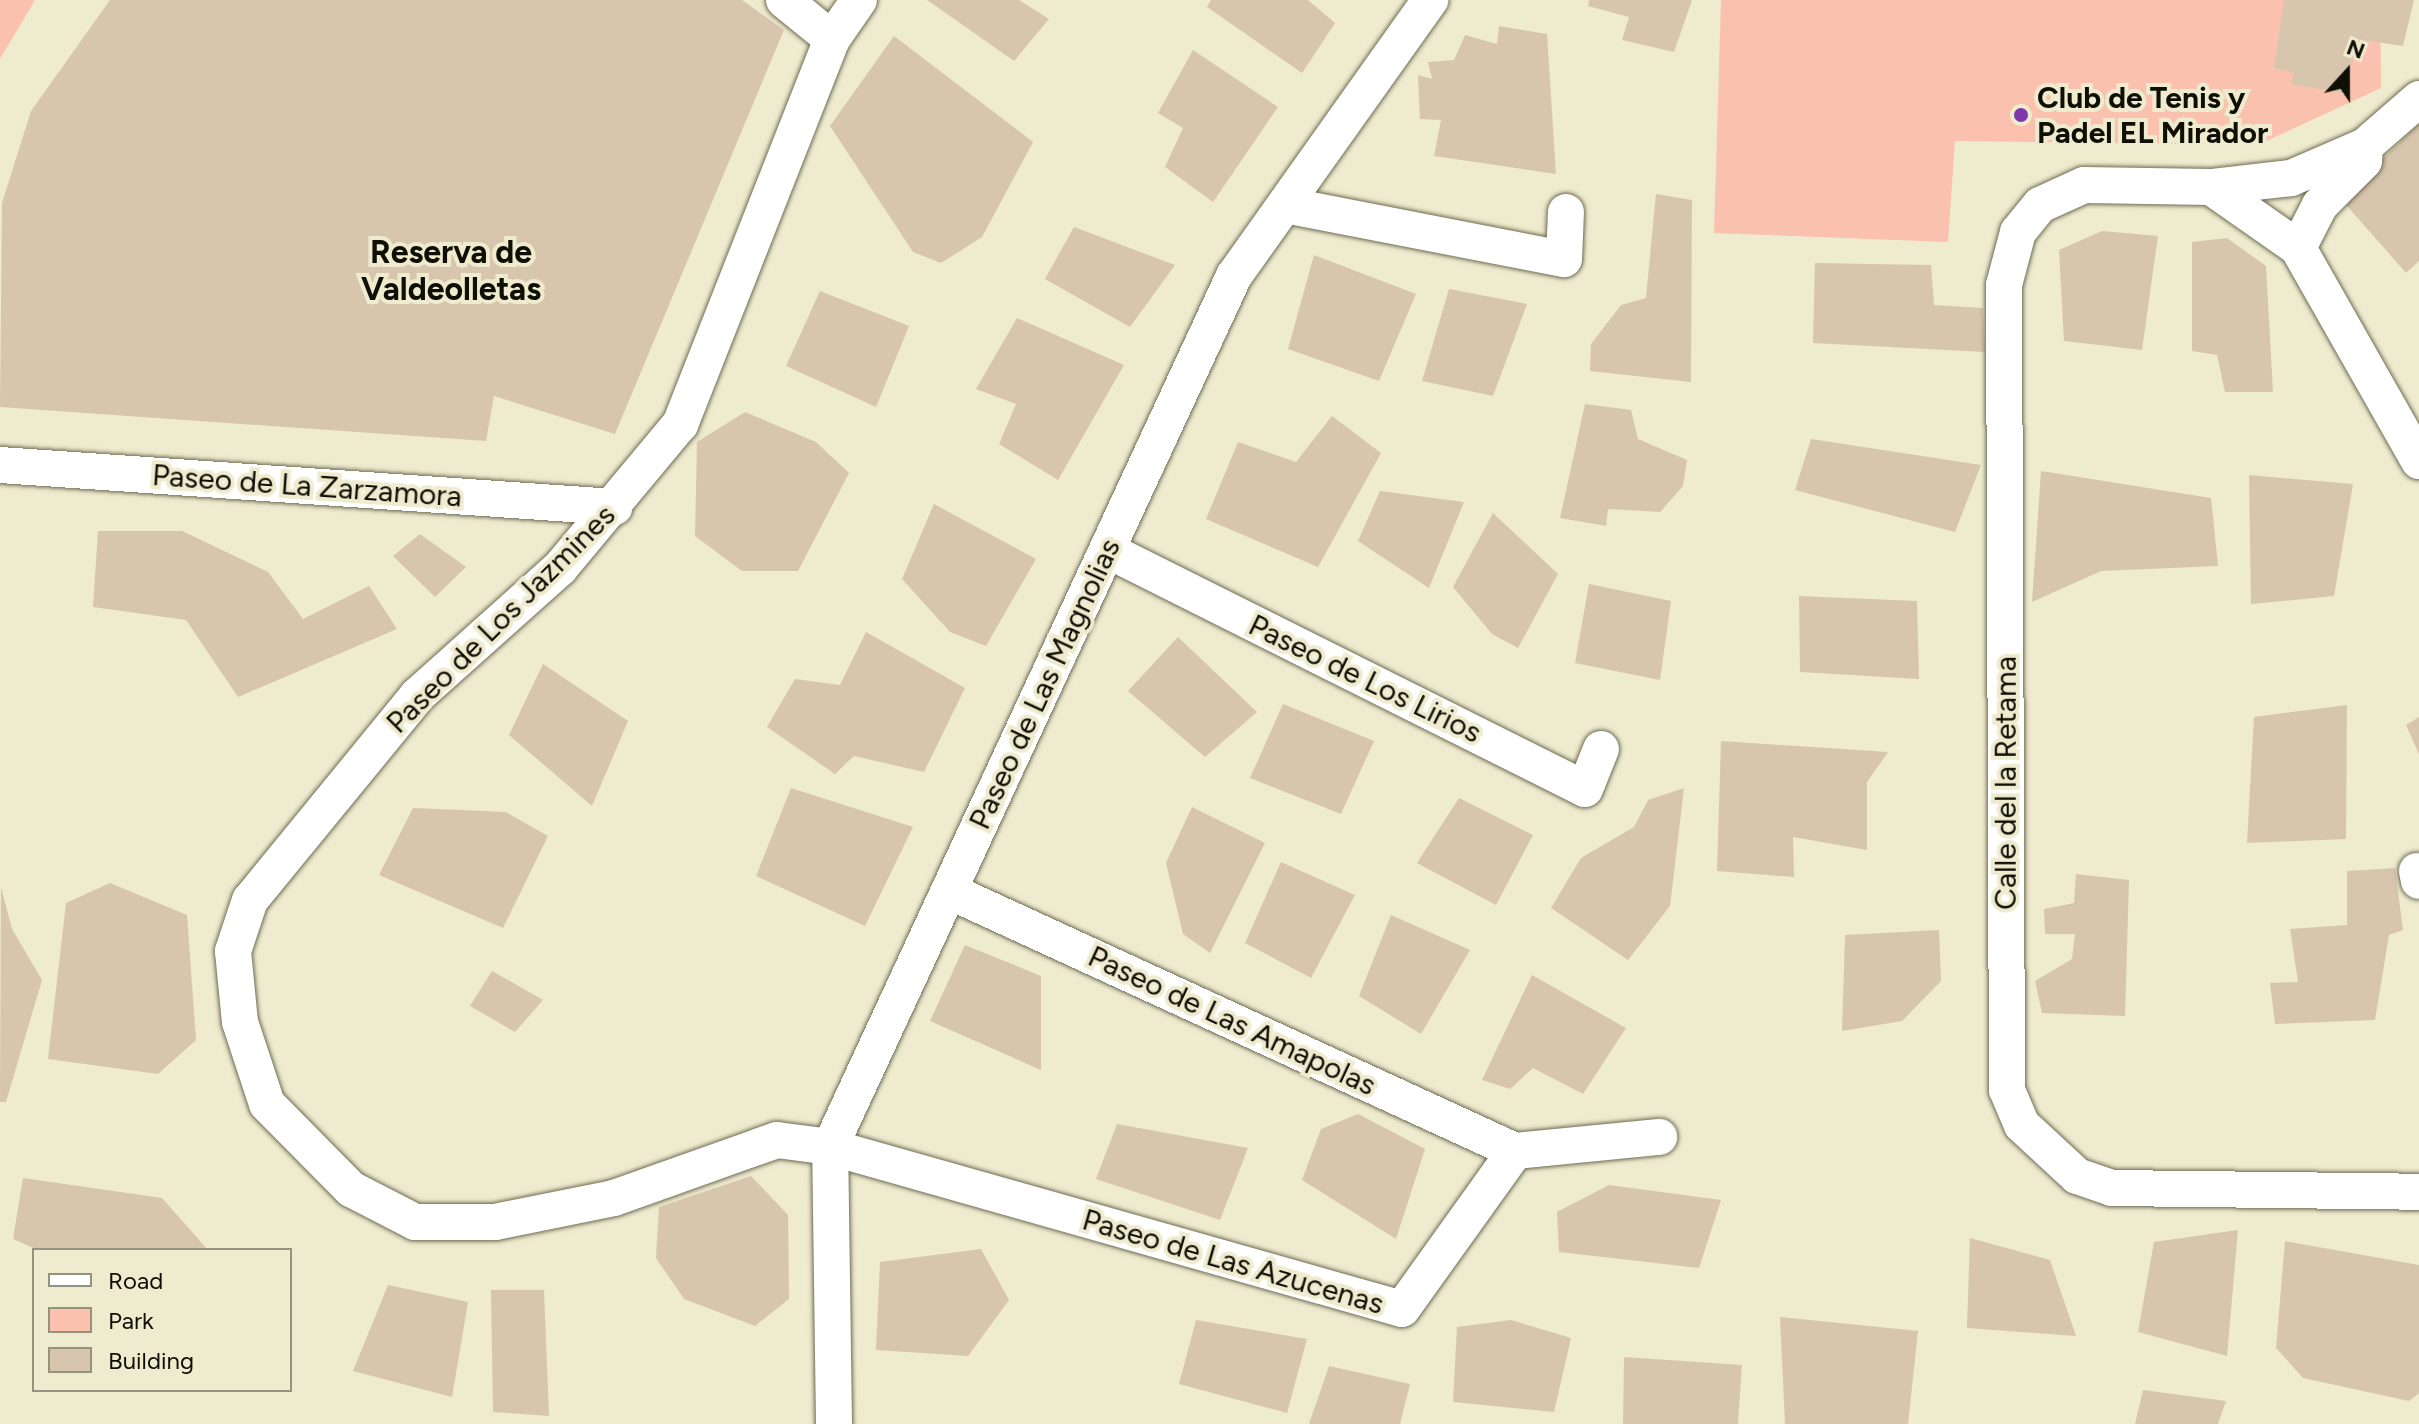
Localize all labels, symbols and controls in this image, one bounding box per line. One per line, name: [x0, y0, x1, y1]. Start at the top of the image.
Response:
north arrow: [2307, 32, 2387, 112]
text: N: [2343, 33, 2369, 65]
place label: Club de Tenis y Padel EL Mirador: [2037, 80, 2268, 150]
marker: Club de Tenis y Padel EL Mirador: [2012, 106, 2030, 124]
district label: Reserva de Valdeolletas: [361, 234, 541, 309]
street label: Paseo de La Zarzamora: [151, 457, 463, 515]
street label: Paseo de Los Jazmines: [379, 497, 623, 741]
street label: Paseo de Las Magnolias: [962, 533, 1128, 835]
street label: Paseo de Los Lirios: [1243, 607, 1487, 751]
street label: Calle del la Retama: [1988, 656, 2024, 910]
street label: Paseo de Las Amapolas: [1082, 938, 1382, 1104]
street label: Paseo de Las Azucenas: [1078, 1202, 1388, 1322]
legend: [32, 1248, 292, 1392]
text: Road: [108, 1266, 163, 1295]
text: Park: [108, 1306, 154, 1335]
text: Building: [108, 1346, 194, 1375]

